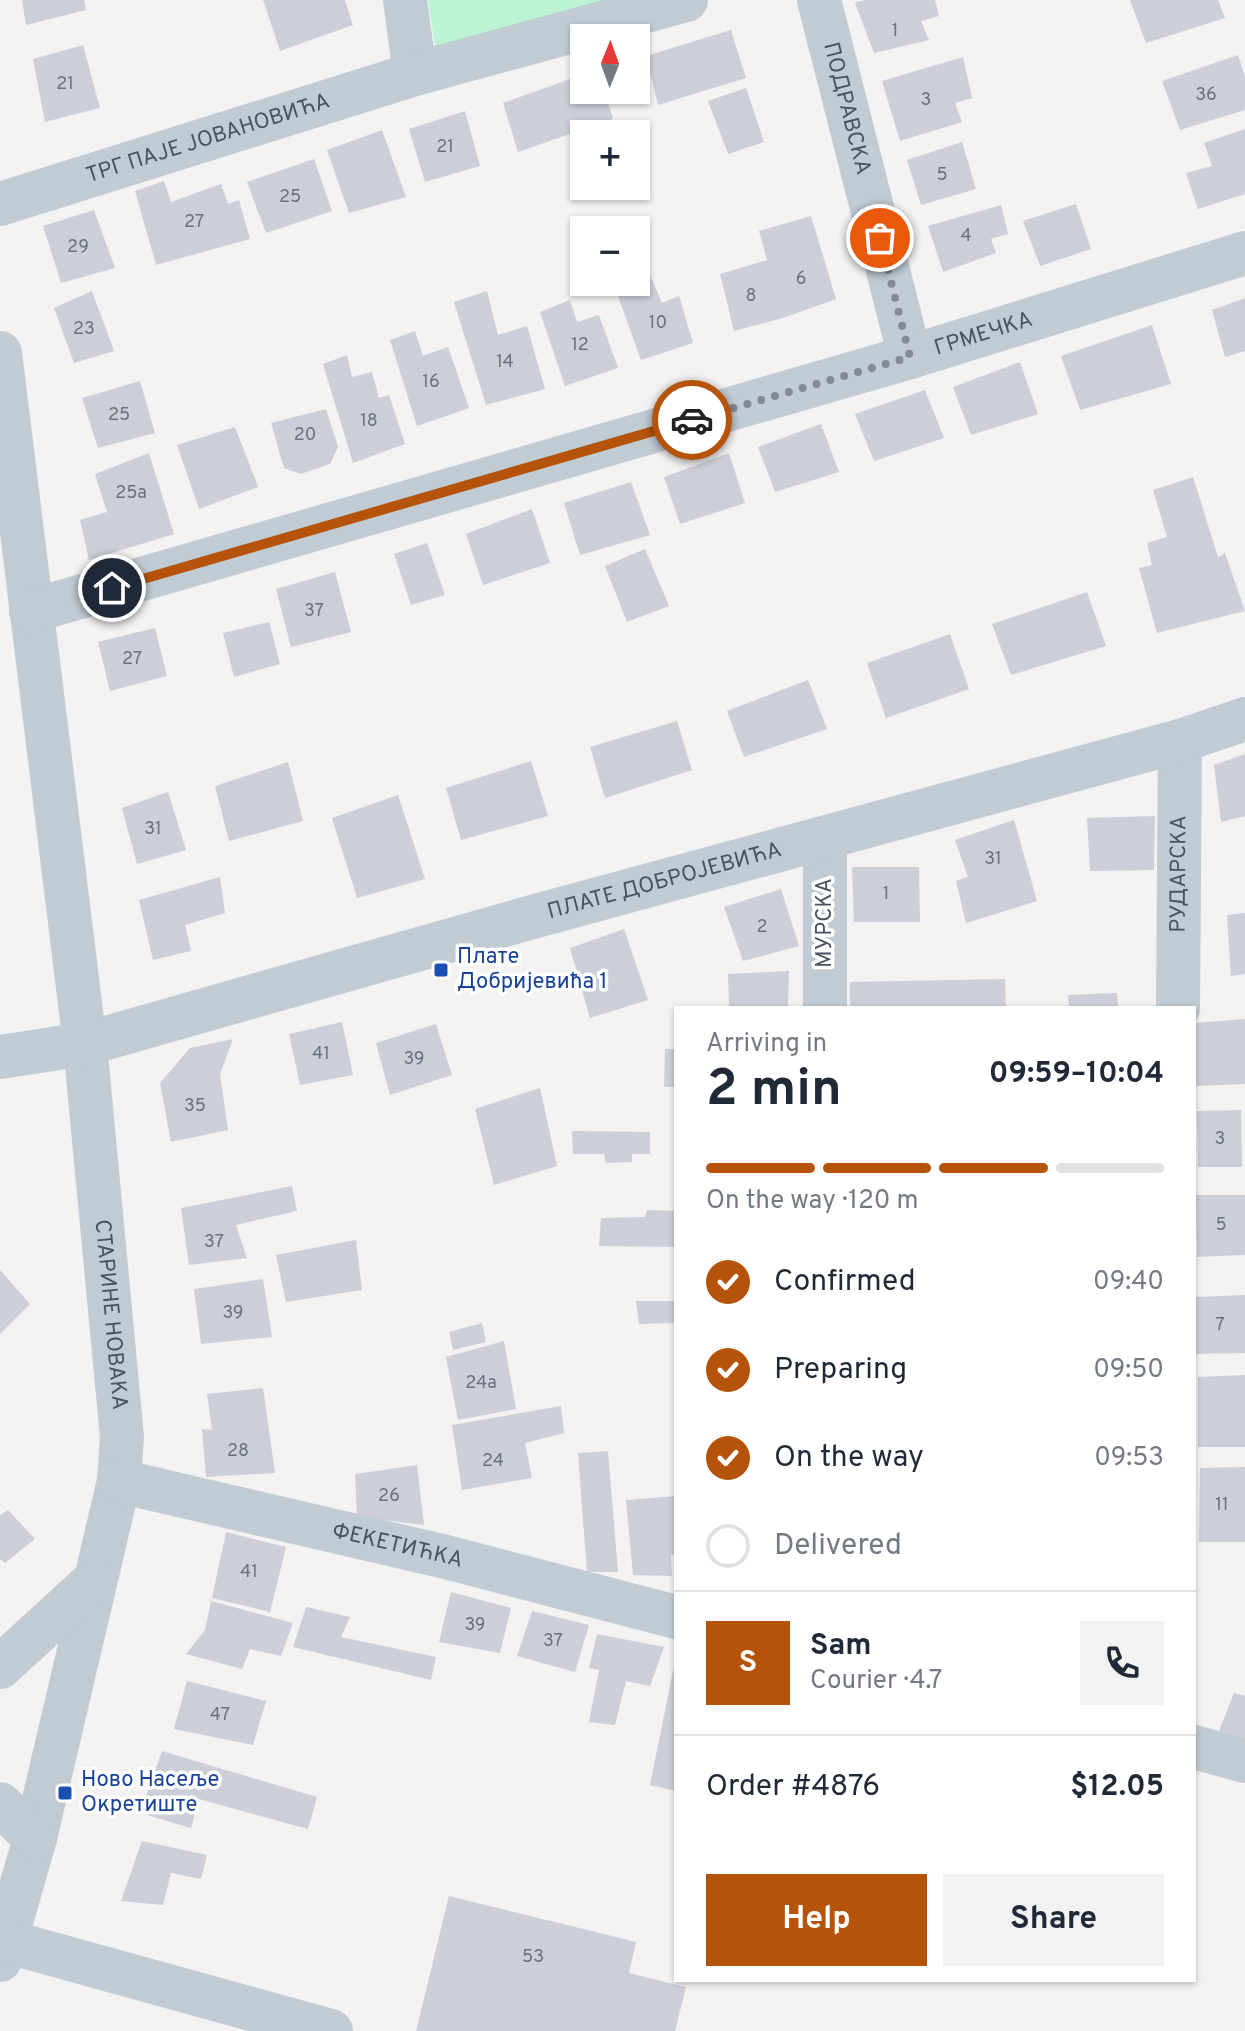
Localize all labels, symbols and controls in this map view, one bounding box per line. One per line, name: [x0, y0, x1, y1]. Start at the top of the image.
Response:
house number: 1: [892, 20, 898, 43]
north arrow: [570, 24, 650, 104]
map controls: [570, 24, 650, 296]
street label: ПОДРАВСКА: [817, 39, 877, 178]
house number: 21: [56, 73, 74, 96]
house number: 36: [1195, 84, 1217, 107]
street label: ТРГ ПАЈЕ ЈОВАНОВИЋА: [83, 88, 333, 190]
house number: 3: [921, 89, 931, 112]
button: +: [570, 120, 650, 200]
house number: 21: [436, 136, 454, 159]
house number: 5: [936, 164, 948, 187]
house number: 25: [279, 186, 301, 209]
pin: [846, 204, 914, 272]
house number: 27: [184, 211, 204, 234]
button: −: [570, 216, 650, 296]
icon: bag: [858, 216, 902, 260]
house number: 4: [960, 225, 972, 248]
house number: 29: [67, 236, 89, 259]
house number: 6: [796, 268, 806, 291]
house number: 8: [746, 285, 757, 308]
street label: ГРМЕЧКА: [931, 306, 1036, 362]
house number: 10: [649, 312, 667, 335]
house number: 23: [73, 318, 95, 341]
house number: 12: [571, 334, 589, 357]
house number: 14: [496, 351, 514, 374]
house number: 16: [422, 371, 440, 394]
courier: [652, 380, 732, 460]
icon: car: [670, 398, 714, 442]
house number: 25: [108, 404, 130, 427]
house number: 18: [360, 410, 378, 433]
house number: 20: [294, 424, 316, 447]
house number: 25a: [115, 482, 147, 505]
pin: [78, 554, 146, 622]
icon: home: [90, 566, 134, 610]
house number: 37: [304, 600, 324, 623]
house number: 27: [122, 648, 142, 671]
street label: РУДАРСКА: [1165, 815, 1193, 933]
house number: 31: [144, 818, 162, 841]
street label: ПЛАТЕ ДОБРОЈЕВИЋА: [544, 836, 785, 926]
house number: 31: [984, 848, 1002, 871]
street label: МУРСКА: [812, 878, 839, 968]
house number: 1: [883, 883, 889, 906]
house number: 2: [756, 916, 768, 939]
place label: Плате Добријевића 1: [457, 944, 608, 996]
marker: Плате Добријевића 1: [432, 961, 450, 979]
text: Arriving in: [706, 1028, 827, 1061]
house number: 41: [312, 1043, 330, 1066]
house number: 39: [403, 1048, 425, 1071]
text: 09:59–10:04: [989, 1056, 1164, 1093]
text: 2 min: [706, 1058, 842, 1124]
house number: 35: [184, 1095, 206, 1118]
house number: 3: [1215, 1128, 1225, 1151]
text: On the way · 120 m: [706, 1185, 919, 1218]
house number: 5: [1215, 1214, 1227, 1237]
street label: СТАРИНЕ НОВАКА: [88, 1218, 133, 1411]
house number: 37: [204, 1231, 224, 1254]
icon: check: [706, 1260, 750, 1304]
text: Confirmed: [774, 1264, 916, 1301]
text: 09:40: [1093, 1266, 1164, 1299]
house number: 39: [222, 1302, 244, 1325]
house number: 7: [1215, 1314, 1225, 1337]
icon: check: [706, 1348, 750, 1392]
text: Preparing: [774, 1352, 907, 1389]
text: 09:50: [1093, 1354, 1164, 1387]
house number: 24a: [465, 1372, 497, 1395]
icon: check: [706, 1436, 750, 1480]
house number: 28: [227, 1440, 249, 1463]
text: On the way: [774, 1440, 924, 1477]
text: 09:53: [1094, 1442, 1164, 1475]
house number: 24: [482, 1450, 504, 1473]
house number: 26: [378, 1485, 400, 1508]
house number: 11: [1215, 1494, 1229, 1517]
street label: ФЕКЕТИЋКА: [330, 1518, 466, 1574]
text: Delivered: [774, 1528, 902, 1565]
house number: 41: [240, 1561, 258, 1584]
house number: 39: [464, 1614, 486, 1637]
button: phone: [1080, 1621, 1164, 1705]
text: Sam: [810, 1628, 872, 1665]
house number: 37: [543, 1630, 563, 1653]
text: S: [739, 1645, 757, 1682]
text: Courier · 4.7: [810, 1665, 942, 1698]
house number: 47: [210, 1704, 230, 1727]
place label: Ново Насеље Окретиште: [81, 1767, 219, 1819]
text: Order #4876: [706, 1769, 880, 1806]
text: $12.05: [1070, 1769, 1164, 1806]
marker: Ново Насеље Окретиште: [56, 1784, 74, 1802]
button: Help: [706, 1874, 927, 1966]
button: Share: [943, 1874, 1164, 1966]
house number: 53: [522, 1946, 544, 1969]

